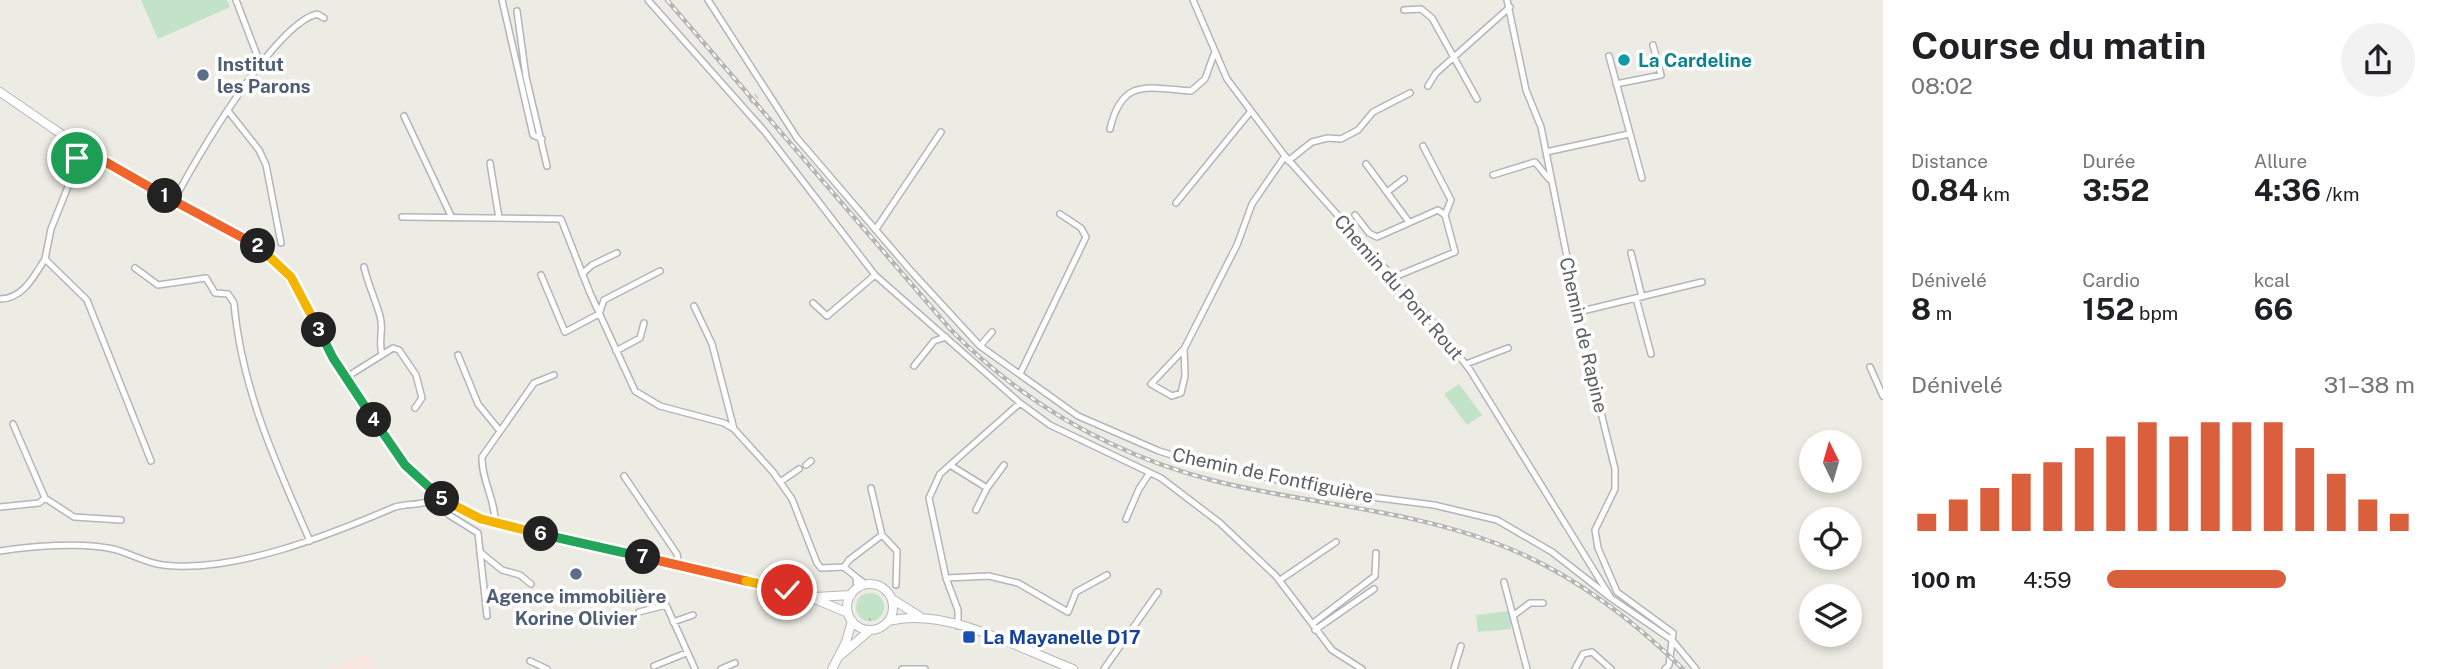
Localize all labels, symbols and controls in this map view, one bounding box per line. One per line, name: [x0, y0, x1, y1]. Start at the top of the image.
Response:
text: Course du matin: [1911, 23, 2206, 68]
button: share: [2341, 23, 2415, 97]
place label: La Cardeline: [1638, 49, 1752, 71]
marker: La Cardeline: [1616, 52, 1632, 68]
place label: Institut les Parons: [217, 53, 311, 97]
marker: Institut les Parons: [195, 67, 211, 83]
text: 08:02: [1911, 72, 1973, 99]
pin: [47, 128, 107, 188]
icon: arrive: [58, 139, 96, 177]
text: Distance: [1911, 150, 1988, 172]
text: Durée: [2082, 150, 2135, 172]
text: Allure: [2254, 150, 2307, 172]
text: 0.84: [1911, 172, 1978, 208]
text: 3:52: [2082, 172, 2150, 208]
text: 4:36: [2254, 172, 2321, 208]
pin: 1: [148, 178, 182, 214]
text: km: [1978, 183, 2010, 205]
text: /km: [2321, 183, 2359, 205]
text: 1: [160, 184, 169, 206]
street label: Chemin du Pont Rout: [1330, 210, 1468, 364]
pin: 2: [240, 229, 276, 264]
text: 2: [251, 234, 264, 256]
street label: Chemin de Rapine: [1555, 255, 1613, 415]
text: Dénivelé: [1911, 269, 1987, 291]
text: Cardio: [2082, 269, 2140, 291]
text: kcal: [2254, 269, 2290, 291]
text: 8: [1911, 291, 1931, 327]
text: 152: [2082, 291, 2134, 327]
text: 66: [2254, 291, 2293, 327]
text: m: [1931, 302, 1952, 324]
text: bpm: [2134, 302, 2178, 324]
pin: 3: [302, 312, 336, 348]
text: 3: [312, 318, 325, 340]
text: Dénivelé: [1911, 371, 2003, 398]
text: 31–38 m: [2324, 371, 2415, 398]
pin: 4: [356, 402, 392, 438]
text: 4: [367, 408, 380, 430]
north arrow: [1799, 430, 1862, 494]
map controls: [1799, 430, 1862, 647]
street label: Chemin de Fontfiguière: [1170, 443, 1376, 507]
pin: 5: [424, 482, 460, 516]
text: 5: [435, 487, 448, 509]
button: locate: [1799, 507, 1862, 570]
pin: 6: [524, 516, 558, 552]
text: 6: [534, 522, 547, 544]
pin: 7: [626, 540, 660, 574]
text: 7: [637, 545, 648, 567]
pin: [757, 560, 817, 620]
marker: Agence immobilière Korine Olivier: [568, 566, 584, 582]
text: 100 m: [1911, 566, 1976, 593]
text: 4:59: [2023, 566, 2072, 593]
icon: check: [768, 571, 806, 609]
button: layers: [1799, 584, 1862, 647]
place label: Agence immobilière Korine Olivier: [486, 585, 666, 629]
place label: La Mayanelle D17: [983, 626, 1141, 648]
marker: La Mayanelle D17: [961, 629, 977, 645]

